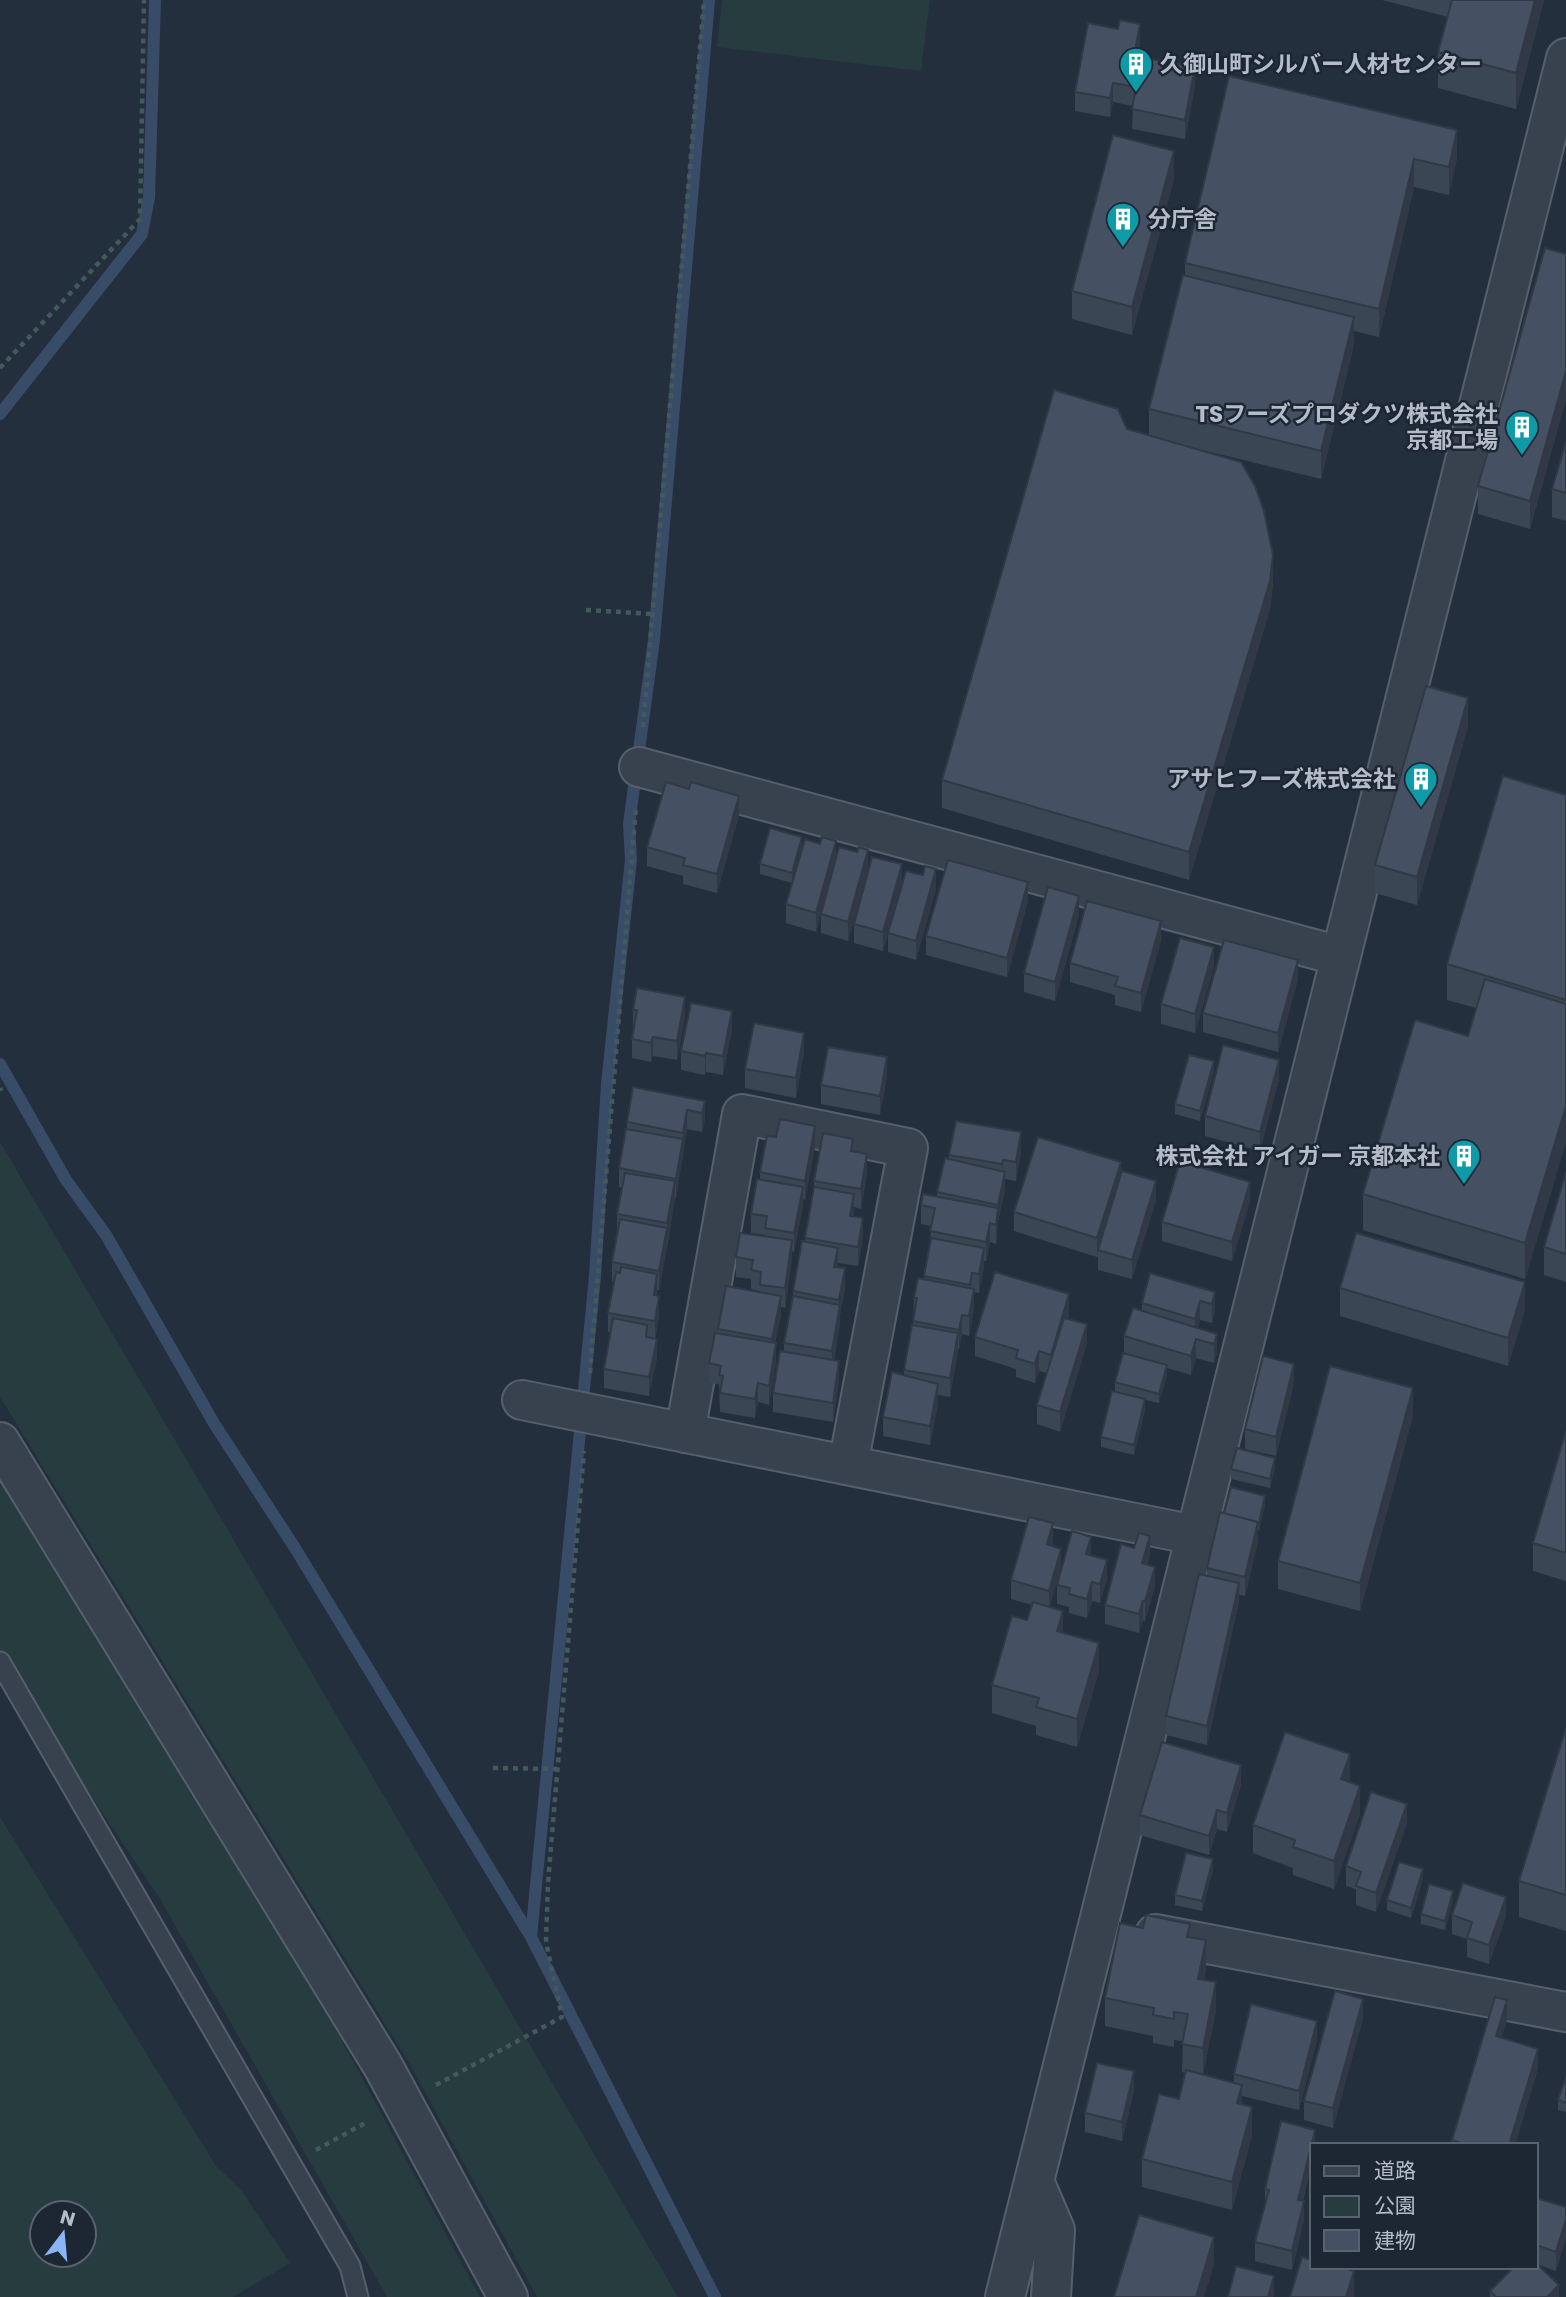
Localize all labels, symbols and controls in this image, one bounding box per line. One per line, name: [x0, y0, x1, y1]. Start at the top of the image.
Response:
building icon: 久御山町シルバー人材センター: [1117, 45, 1155, 94]
place label: 久御山町シルバー人材センター: [1160, 48, 1482, 80]
building icon: 分庁舎: [1104, 200, 1142, 249]
place label: 分庁舎: [1148, 203, 1217, 235]
place label: TSフーズプロダクツ株式会社 京都工場: [1195, 398, 1498, 456]
building icon: TSフーズプロダクツ株式会社 京都工場: [1503, 408, 1541, 457]
building icon: アサヒフーズ株式会社: [1402, 760, 1440, 809]
place label: アサヒフーズ株式会社: [1167, 763, 1396, 795]
building icon: 株式会社 アイガー 京都本社: [1445, 1137, 1483, 1186]
place label: 株式会社 アイガー 京都本社: [1155, 1140, 1440, 1172]
legend: [1310, 2143, 1538, 2269]
text: 道路: [1374, 2156, 1416, 2185]
text: 公園: [1374, 2191, 1416, 2220]
north arrow: [28, 2199, 98, 2269]
text: N: [57, 2203, 78, 2233]
text: 建物: [1374, 2226, 1416, 2255]

